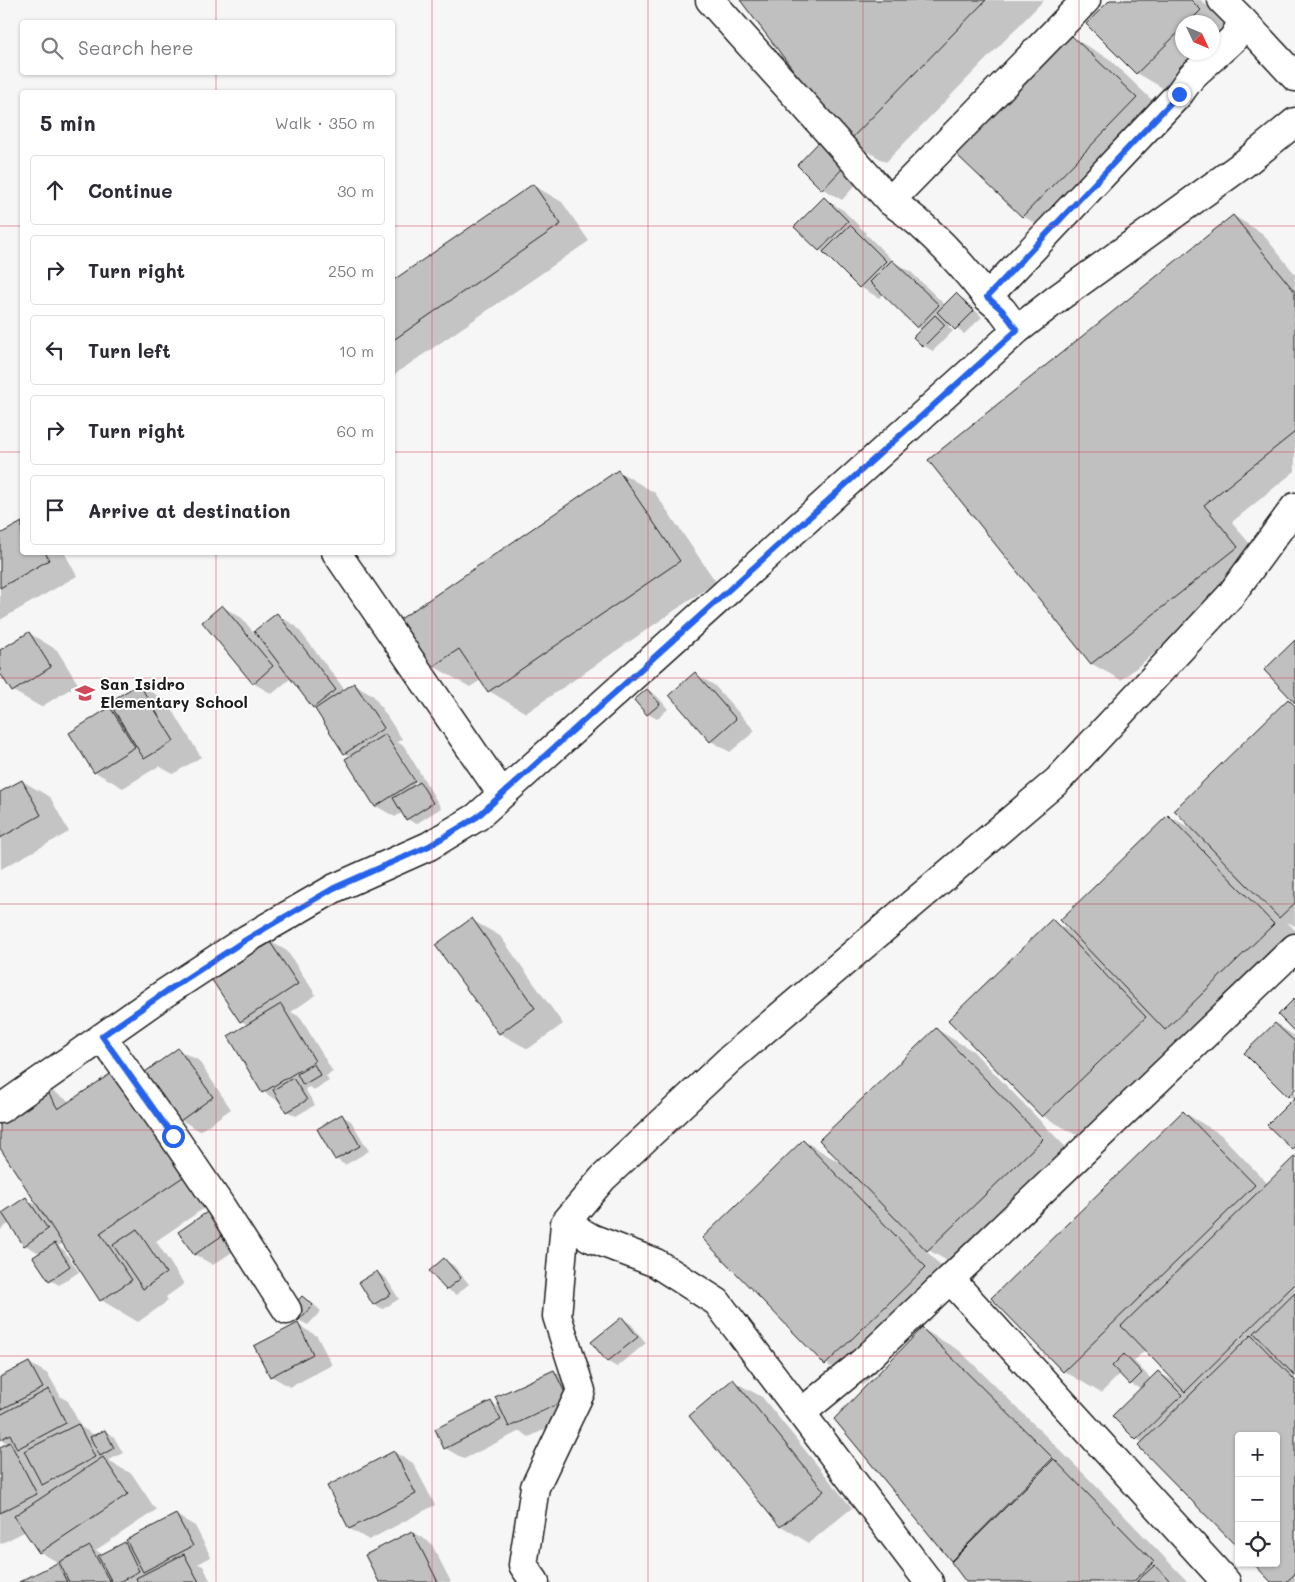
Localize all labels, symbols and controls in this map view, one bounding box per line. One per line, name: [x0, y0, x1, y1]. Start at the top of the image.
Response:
north arrow: [1175, 15, 1220, 60]
search box: [20, 20, 395, 75]
icon: search: [38, 34, 66, 62]
text: Search here: [78, 35, 194, 60]
route end: [1168, 83, 1191, 106]
text: 5 min: [40, 109, 96, 136]
text: Walk · 350 m: [275, 112, 375, 133]
icon: ahead: [41, 176, 69, 204]
text: Continue: [88, 178, 173, 203]
text: 30 m: [337, 180, 374, 201]
icon: right: [41, 256, 69, 284]
text: Turn right: [88, 258, 185, 283]
text: 250 m: [328, 260, 374, 281]
icon: left: [41, 336, 69, 364]
text: Turn left: [88, 338, 171, 363]
text: 10 m: [339, 340, 374, 361]
icon: right: [41, 416, 69, 444]
text: Turn right: [88, 418, 185, 443]
text: 60 m: [337, 420, 374, 441]
icon: arrive: [41, 496, 69, 524]
text: Arrive at destination: [88, 498, 291, 523]
place label: San Isidro Elementary School: [100, 673, 248, 712]
school or university icon: San Isidro Elementary School: [74, 682, 96, 704]
route start: [162, 1125, 185, 1148]
map controls: [1235, 1432, 1280, 1567]
button: +: [1235, 1432, 1280, 1477]
button: −: [1235, 1477, 1280, 1522]
button: locate: [1235, 1522, 1280, 1567]

